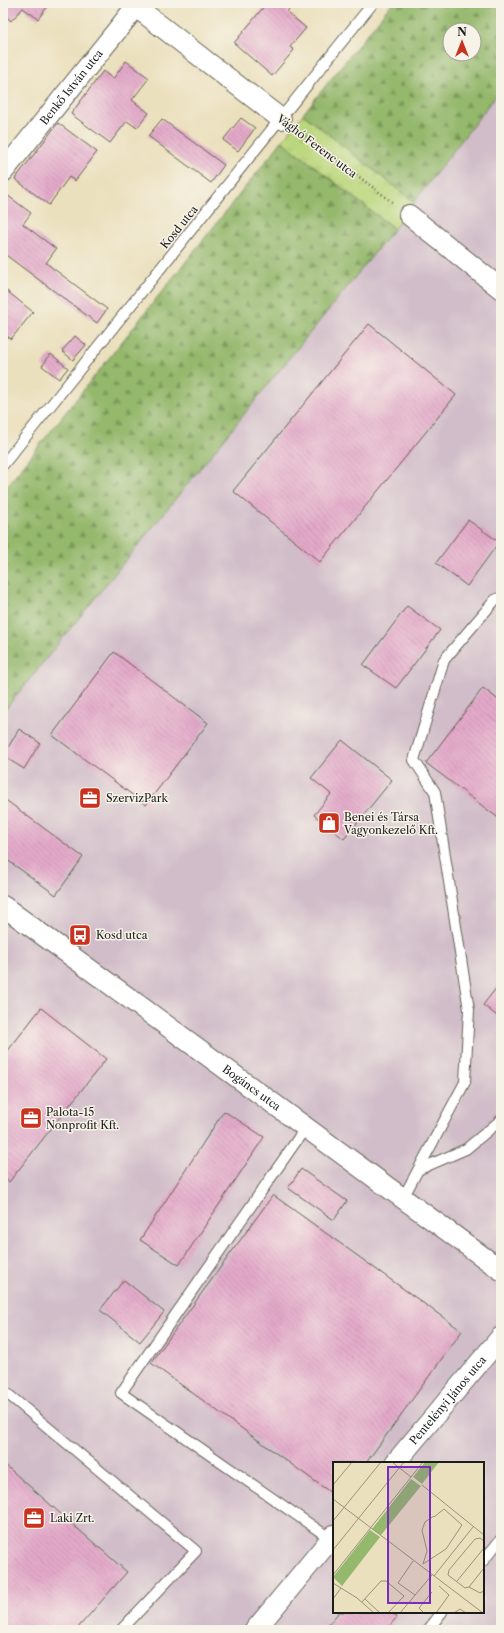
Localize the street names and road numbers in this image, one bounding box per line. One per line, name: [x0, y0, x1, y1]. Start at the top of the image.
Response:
street label: Benkő István utca: [37, 46, 106, 128]
street label: Vághó Ferenc utca: [273, 111, 360, 181]
street label: Kosd utca: [157, 202, 201, 251]
street label: Bogáncs utca: [220, 1062, 284, 1114]
street label: Pentelényi János utca: [406, 1353, 489, 1448]

